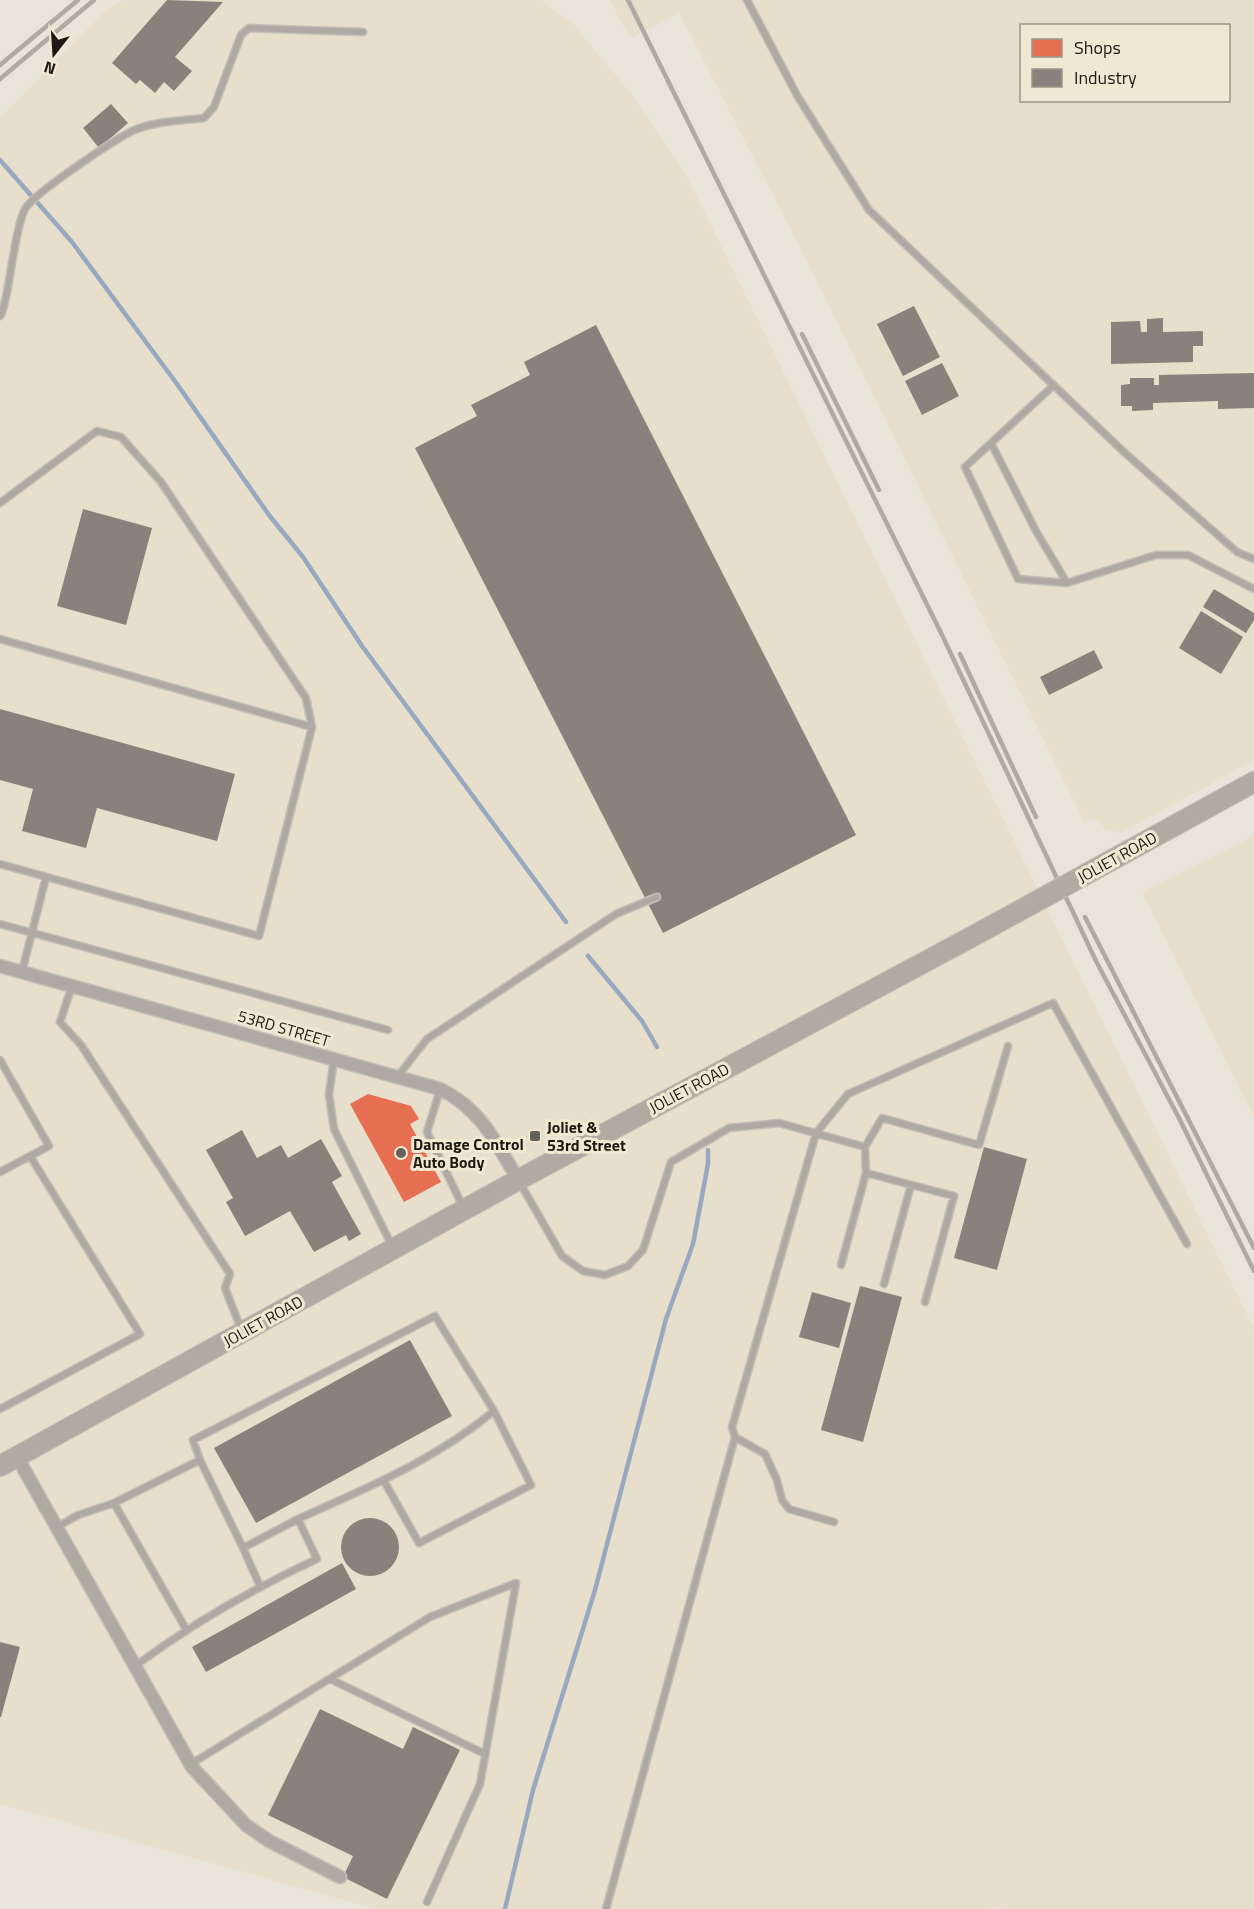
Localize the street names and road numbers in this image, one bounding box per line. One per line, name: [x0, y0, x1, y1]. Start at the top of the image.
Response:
street label: JOLIET ROAD: [1073, 825, 1161, 889]
street label: 53RD STREET: [235, 1003, 333, 1053]
street label: JOLIET ROAD: [645, 1057, 733, 1119]
street label: JOLIET ROAD: [219, 1289, 307, 1353]

